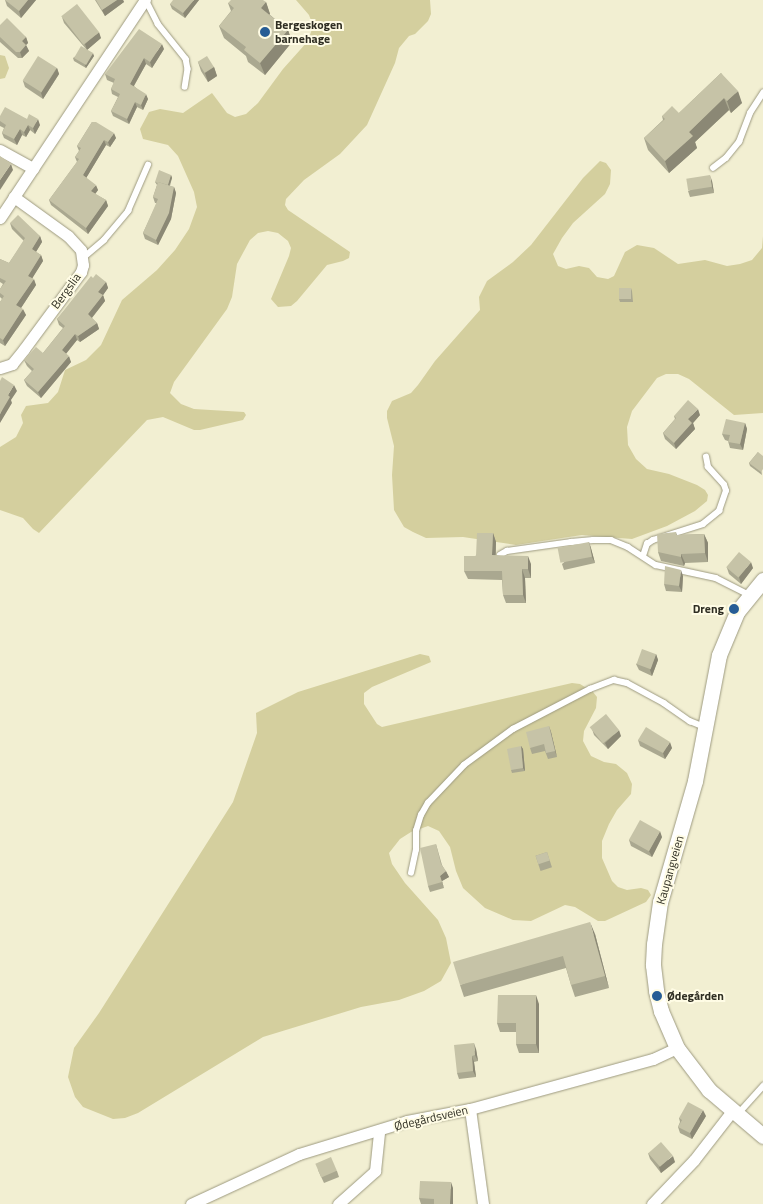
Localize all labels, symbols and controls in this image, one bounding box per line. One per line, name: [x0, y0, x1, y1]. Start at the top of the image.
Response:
place label: Bergeskogen barnehage: [275, 18, 343, 46]
marker: Bergeskogen barnehage: [259, 26, 271, 38]
street label: Bergslia: [48, 270, 84, 312]
place label: Dreng: [693, 602, 724, 616]
marker: Dreng: [728, 603, 740, 615]
street label: Kaupangveien: [653, 834, 687, 906]
place label: Ødegården: [667, 989, 724, 1003]
marker: Ødegården: [651, 990, 663, 1002]
street label: Ødegårdsveien: [393, 1103, 469, 1133]

